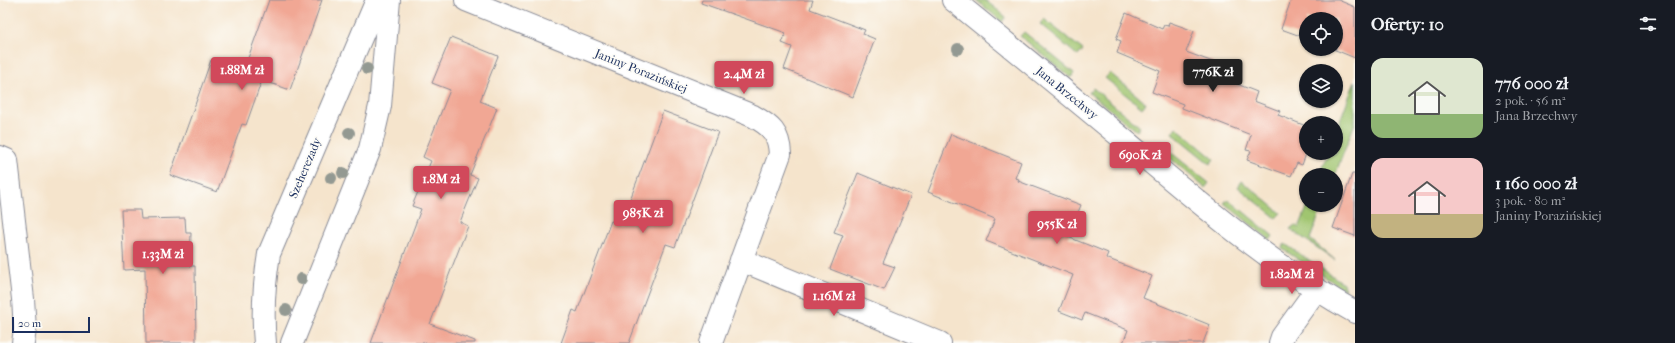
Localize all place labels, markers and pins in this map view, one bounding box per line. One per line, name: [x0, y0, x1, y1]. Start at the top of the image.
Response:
pin: 1.88M zł: [201, 57, 283, 91]
pin: 776K zł: [1176, 59, 1250, 93]
pin: 2.4M zł: [707, 61, 781, 95]
pin: 690K zł: [1103, 142, 1177, 176]
pin: 1.8M zł: [404, 166, 478, 200]
pin: 985K zł: [606, 200, 680, 234]
pin: 955K zł: [1020, 211, 1094, 245]
pin: 1.33M zł: [122, 241, 204, 275]
pin: 1.82M zł: [1251, 261, 1333, 295]
pin: 1.16M zł: [793, 283, 875, 317]

